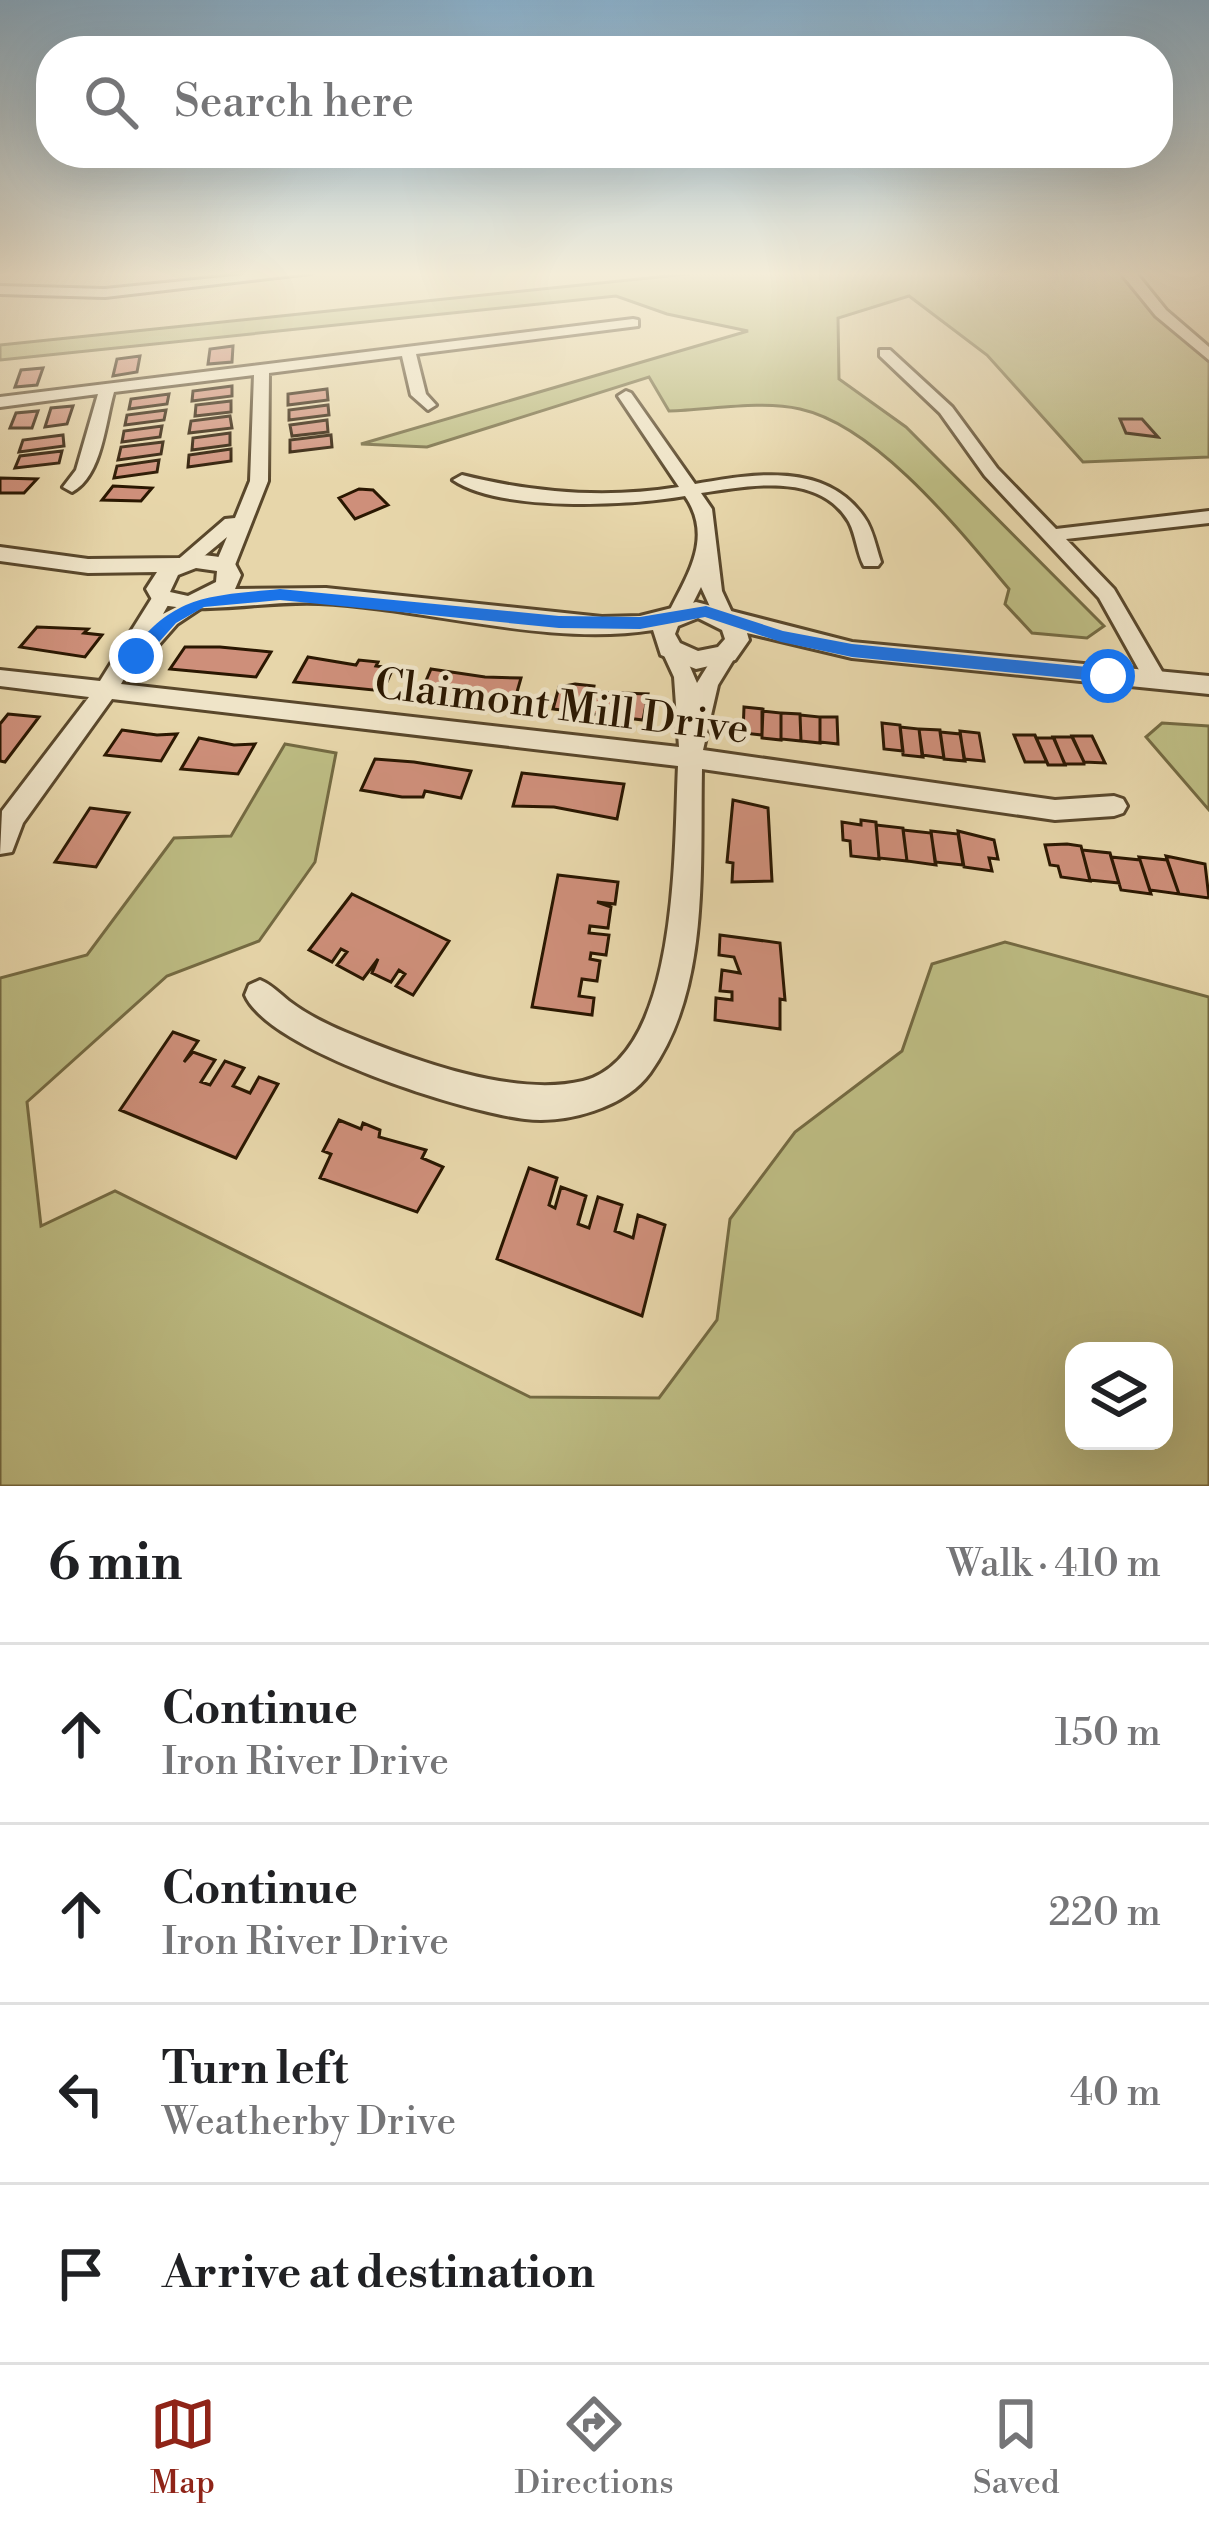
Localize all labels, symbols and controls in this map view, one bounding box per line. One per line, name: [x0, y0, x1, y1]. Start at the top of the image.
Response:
search box: [36, 36, 1173, 168]
icon: search: [78, 69, 144, 135]
text: Search here: [174, 74, 414, 131]
route end: [109, 629, 163, 683]
route start: [1081, 649, 1135, 703]
street label: Claimont Mill Drive: [371, 658, 752, 757]
map controls: [1065, 1342, 1173, 1450]
button: layers: [1065, 1342, 1173, 1450]
text: 6 min: [48, 1532, 182, 1596]
text: Walk · 410 m: [947, 1540, 1161, 1589]
text: Continue: [162, 1681, 358, 1738]
icon: ahead: [48, 1701, 114, 1767]
text: 150 m: [1055, 1709, 1161, 1758]
text: Iron River Drive: [162, 1738, 449, 1787]
text: Continue: [162, 1861, 358, 1918]
icon: ahead: [48, 1881, 114, 1947]
text: 220 m: [1048, 1889, 1161, 1938]
text: Iron River Drive: [162, 1918, 449, 1967]
text: Turn left: [162, 2041, 348, 2098]
icon: left: [48, 2061, 114, 2127]
text: 40 m: [1070, 2069, 1161, 2118]
text: Weatherby Drive: [162, 2098, 456, 2147]
icon: arrive: [48, 2241, 114, 2307]
text: Arrive at destination: [162, 2245, 595, 2302]
tab: Map: [150, 2391, 216, 2504]
tab: Directions: [515, 2391, 674, 2504]
tab: Saved: [973, 2391, 1059, 2504]

